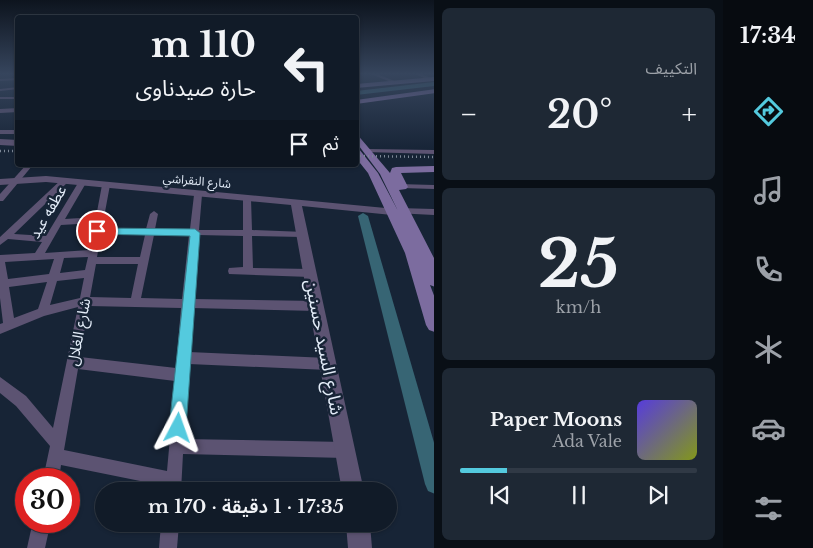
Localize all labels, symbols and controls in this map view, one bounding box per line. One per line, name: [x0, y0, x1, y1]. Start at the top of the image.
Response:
text: 17:34: [740, 22, 796, 49]
text: 110 m: [151, 23, 256, 66]
icon: left: [274, 35, 339, 100]
text: التكييف: [645, 58, 697, 78]
text: حارة صيدناوى: [136, 75, 256, 102]
text: 20°: [547, 91, 612, 138]
icon: directions: [751, 94, 786, 129]
text: −: [460, 97, 478, 132]
text: +: [682, 97, 697, 132]
icon: arrive: [285, 130, 313, 158]
text: ثم: [323, 132, 339, 155]
street label: شارع النقراشي: [162, 170, 232, 194]
icon: music: [751, 173, 786, 208]
street label: عطفه عيد: [25, 181, 71, 242]
pin: [76, 210, 118, 252]
icon: arrive: [83, 217, 111, 245]
text: 25: [538, 224, 619, 305]
icon: phone: [751, 252, 786, 287]
street label: شارع السيد حسنين: [297, 277, 348, 417]
street label: شارع الغلال: [63, 296, 97, 368]
text: km/h: [556, 297, 601, 317]
icon: climate: [751, 332, 786, 367]
position arrow: [151, 401, 203, 453]
text: Paper Moons: [490, 408, 622, 431]
icon: car: [751, 411, 786, 446]
text: Ada Vale: [552, 431, 622, 451]
speed limit sign: 30: [15, 468, 80, 533]
icon: previous: [486, 481, 514, 509]
icon: pause: [565, 481, 593, 509]
icon: next: [644, 481, 672, 509]
icon: filters: [751, 491, 786, 526]
text: 17:35 · 1 دقيقة · 170 m: [148, 495, 344, 518]

